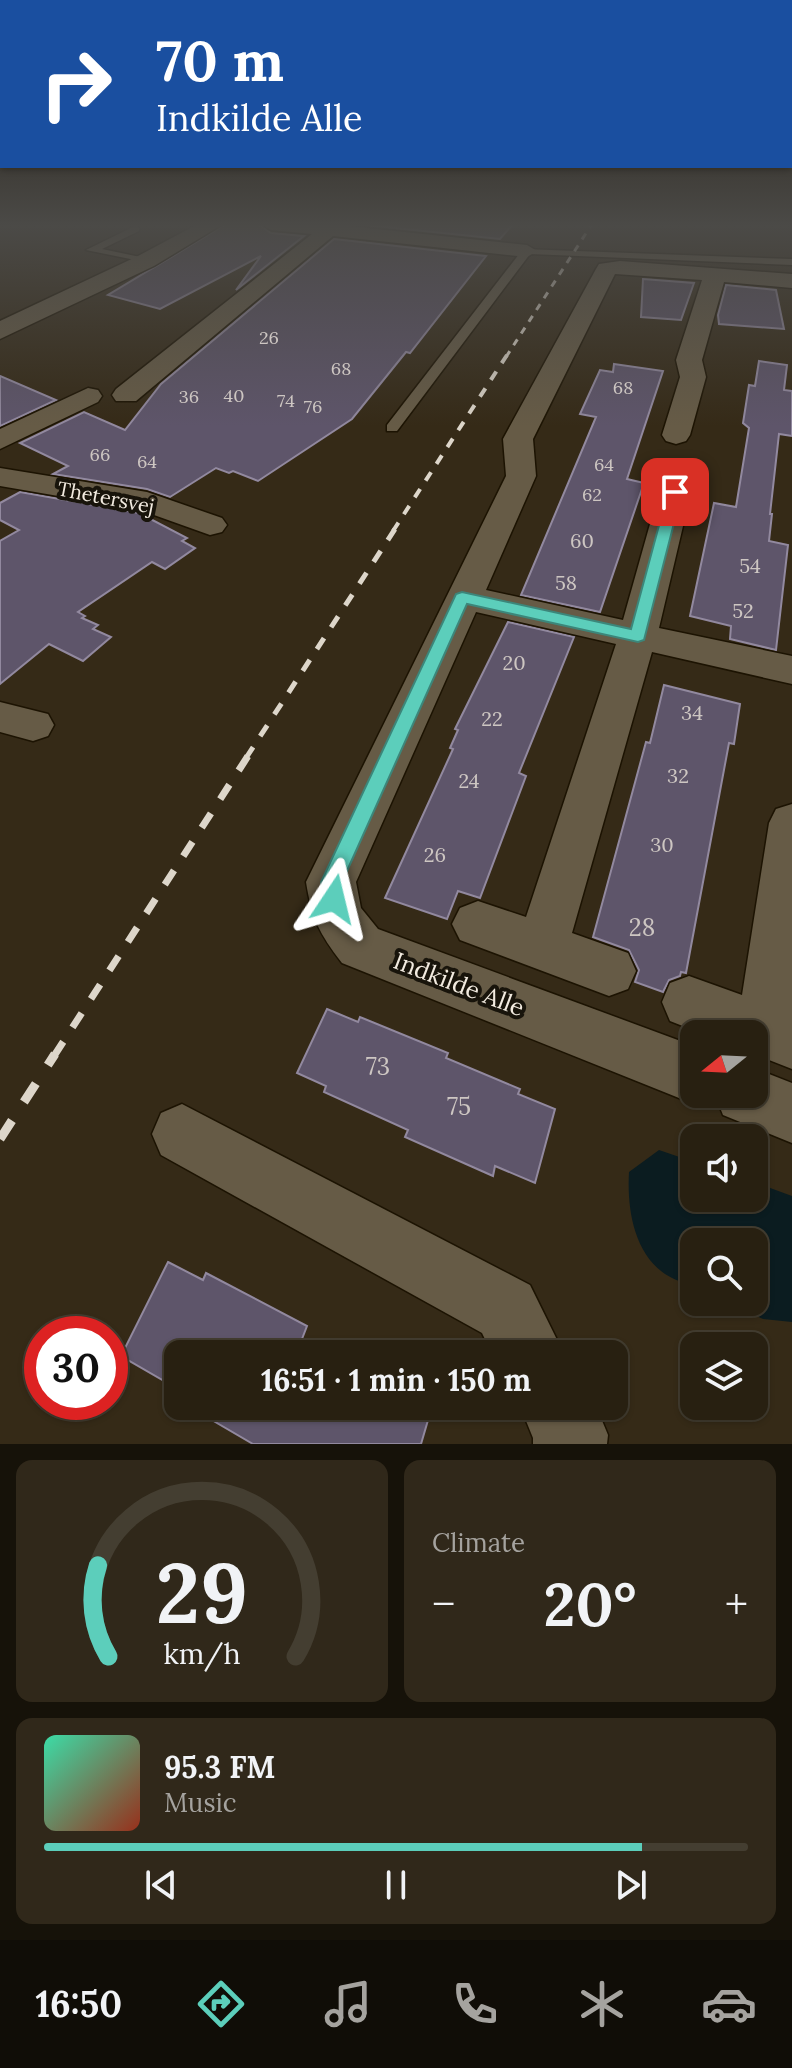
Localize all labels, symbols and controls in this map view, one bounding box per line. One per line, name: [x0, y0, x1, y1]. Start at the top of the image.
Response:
text: 70 m: [156, 25, 284, 96]
icon: right: [24, 32, 128, 136]
text: Indkilde Alle: [156, 95, 363, 141]
house number: 26: [259, 326, 279, 349]
house number: 68: [331, 357, 351, 380]
house number: 68: [613, 376, 633, 399]
house number: 40: [224, 384, 244, 407]
house number: 36: [179, 385, 199, 408]
house number: 74: [277, 389, 295, 412]
house number: 76: [304, 395, 322, 418]
house number: 66: [90, 443, 110, 466]
house number: 64: [137, 450, 157, 473]
house number: 64: [594, 453, 614, 476]
pin: [641, 458, 709, 526]
icon: arrive: [653, 470, 697, 514]
street label: Thetersvej: [55, 475, 157, 519]
house number: 62: [582, 483, 602, 506]
house number: 60: [570, 528, 594, 553]
house number: 54: [739, 553, 761, 578]
house number: 58: [555, 570, 577, 595]
house number: 52: [732, 598, 754, 623]
house number: 20: [502, 650, 526, 675]
house number: 34: [681, 700, 703, 725]
house number: 22: [481, 706, 503, 731]
house number: 32: [667, 763, 689, 788]
house number: 24: [458, 768, 480, 793]
house number: 30: [650, 832, 674, 857]
house number: 26: [424, 842, 446, 867]
position arrow: [292, 857, 376, 941]
house number: 28: [629, 912, 655, 943]
street label: Indkilde Alle: [389, 945, 529, 1023]
north arrow: [680, 1020, 768, 1108]
map controls: [680, 1020, 768, 1420]
house number: 73: [366, 1051, 390, 1082]
house number: 75: [447, 1091, 471, 1122]
button: sound: [680, 1124, 768, 1212]
button: search: [680, 1228, 768, 1316]
speed limit sign: 30: [24, 1316, 128, 1420]
button: layers: [680, 1332, 768, 1420]
text: 16:51 · 1 min · 150 m: [261, 1361, 531, 1399]
text: Climate: [432, 1526, 525, 1559]
text: 29: [156, 1539, 248, 1646]
text: 20°: [543, 1566, 637, 1642]
text: −: [432, 1576, 455, 1632]
text: +: [725, 1576, 748, 1632]
text: km/h: [163, 1635, 241, 1672]
text: 95.3 FM: [164, 1748, 275, 1786]
text: Music: [164, 1786, 237, 1819]
icon: previous: [139, 1863, 183, 1907]
icon: pause: [374, 1863, 418, 1907]
icon: next: [609, 1863, 653, 1907]
icon: directions: [193, 1976, 249, 2032]
icon: music: [320, 1976, 376, 2032]
icon: phone: [447, 1976, 503, 2032]
icon: climate: [574, 1976, 630, 2032]
icon: car: [701, 1976, 757, 2032]
text: 16:50: [35, 1981, 122, 2027]

